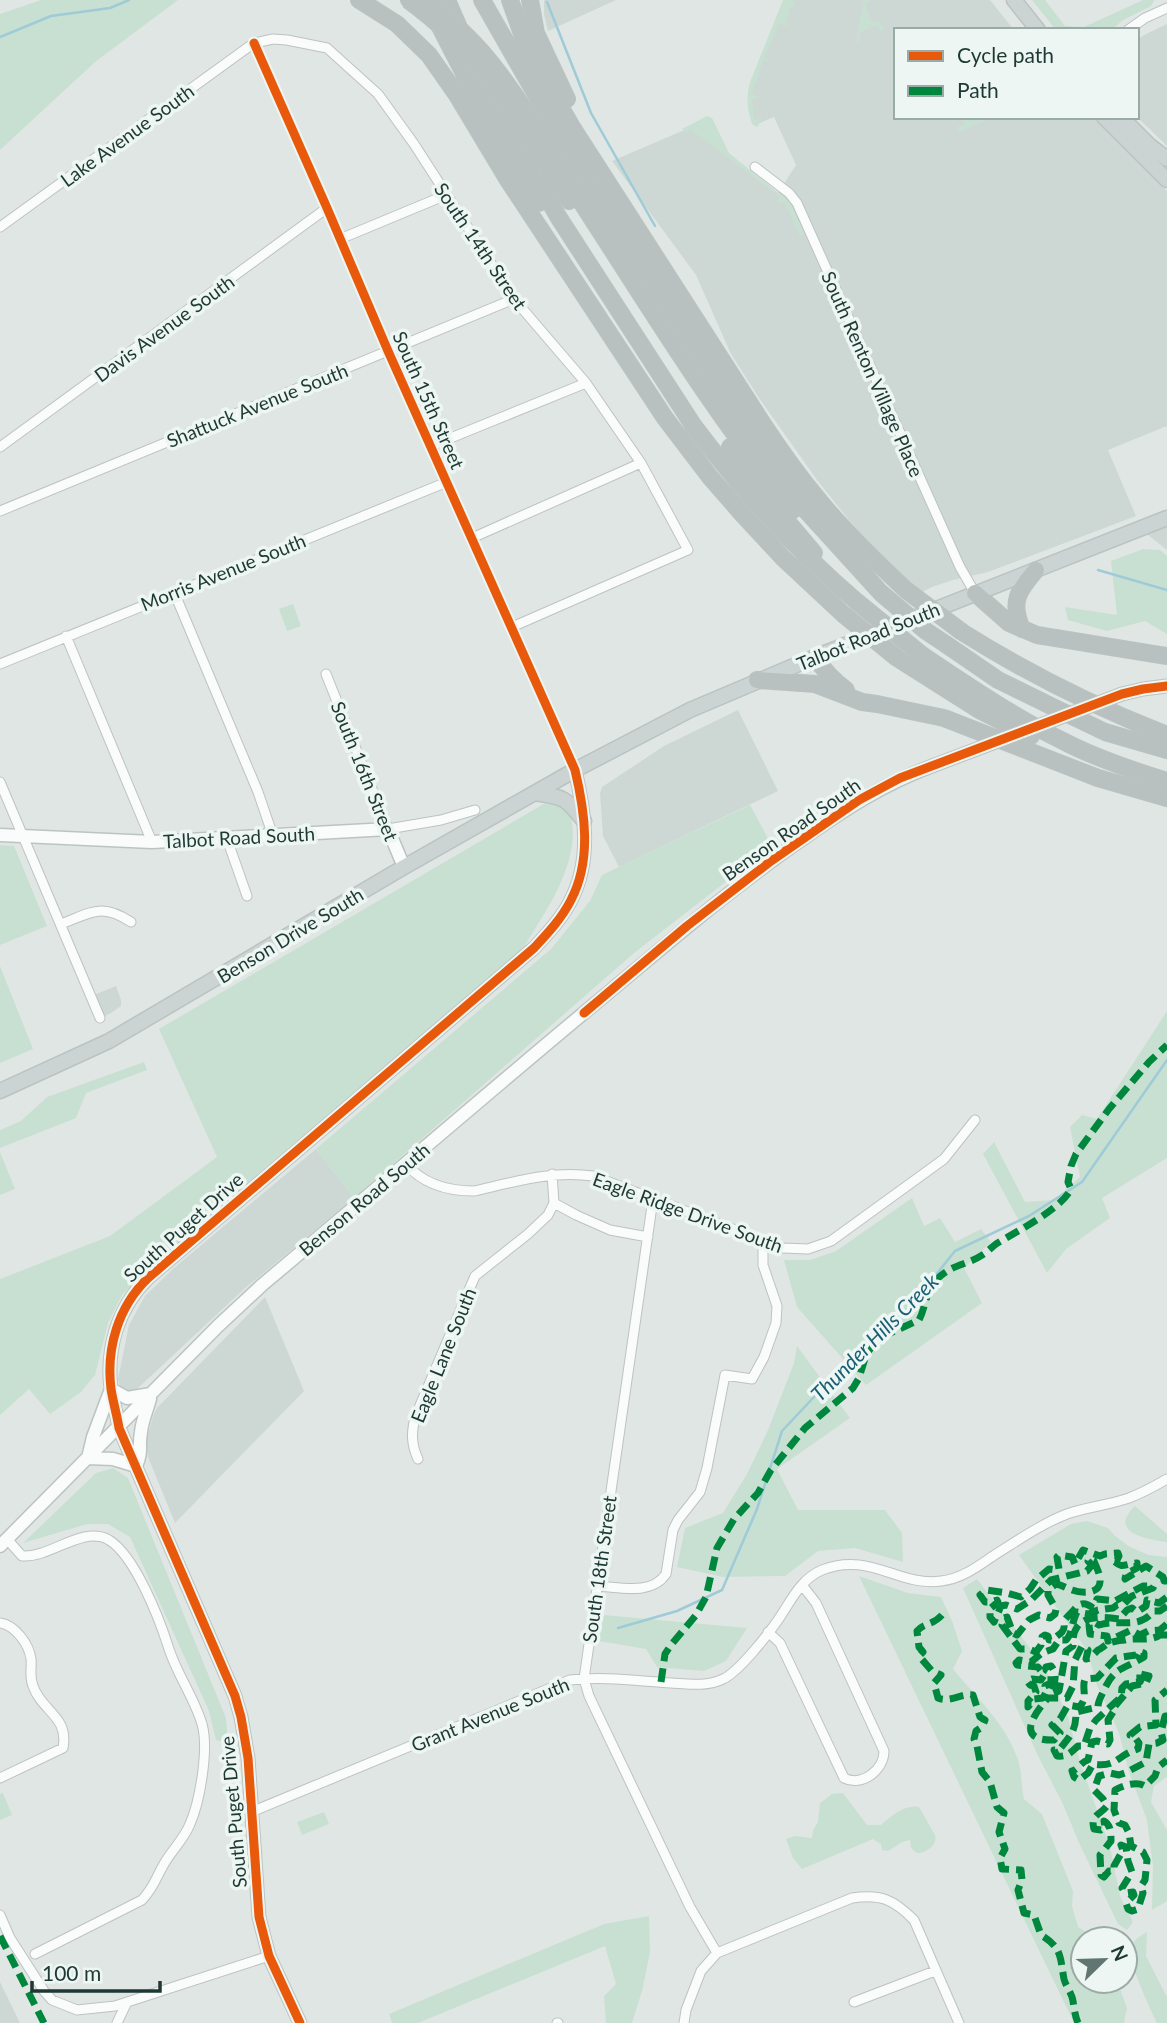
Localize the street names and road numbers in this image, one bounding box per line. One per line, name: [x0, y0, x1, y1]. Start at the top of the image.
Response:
street label: Lake Avenue South: [56, 79, 198, 191]
street label: South 14th Street: [430, 178, 532, 314]
street label: South Renton Village Place: [817, 268, 929, 480]
street label: Davis Avenue South: [90, 270, 238, 386]
street label: South 15th Street: [388, 328, 470, 473]
street label: Shattuck Avenue South: [163, 358, 351, 452]
street label: Morris Avenue South: [137, 528, 309, 616]
street label: Talbot Road South: [793, 597, 943, 675]
street label: South 16th Street: [327, 698, 403, 844]
street label: Benson Road South: [718, 773, 864, 885]
street label: Talbot Road South: [163, 822, 315, 852]
street label: Benson Drive South: [213, 882, 367, 988]
street label: Benson Road South: [294, 1138, 434, 1260]
street label: South Puget Drive: [119, 1167, 247, 1287]
street label: Eagle Ridge Drive South: [590, 1167, 786, 1257]
street label: Eagle Lane South: [405, 1284, 481, 1426]
street label: South 18th Street: [577, 1494, 621, 1644]
street label: Grant Avenue South: [408, 1672, 572, 1756]
street label: South Puget Drive: [215, 1735, 251, 1889]

